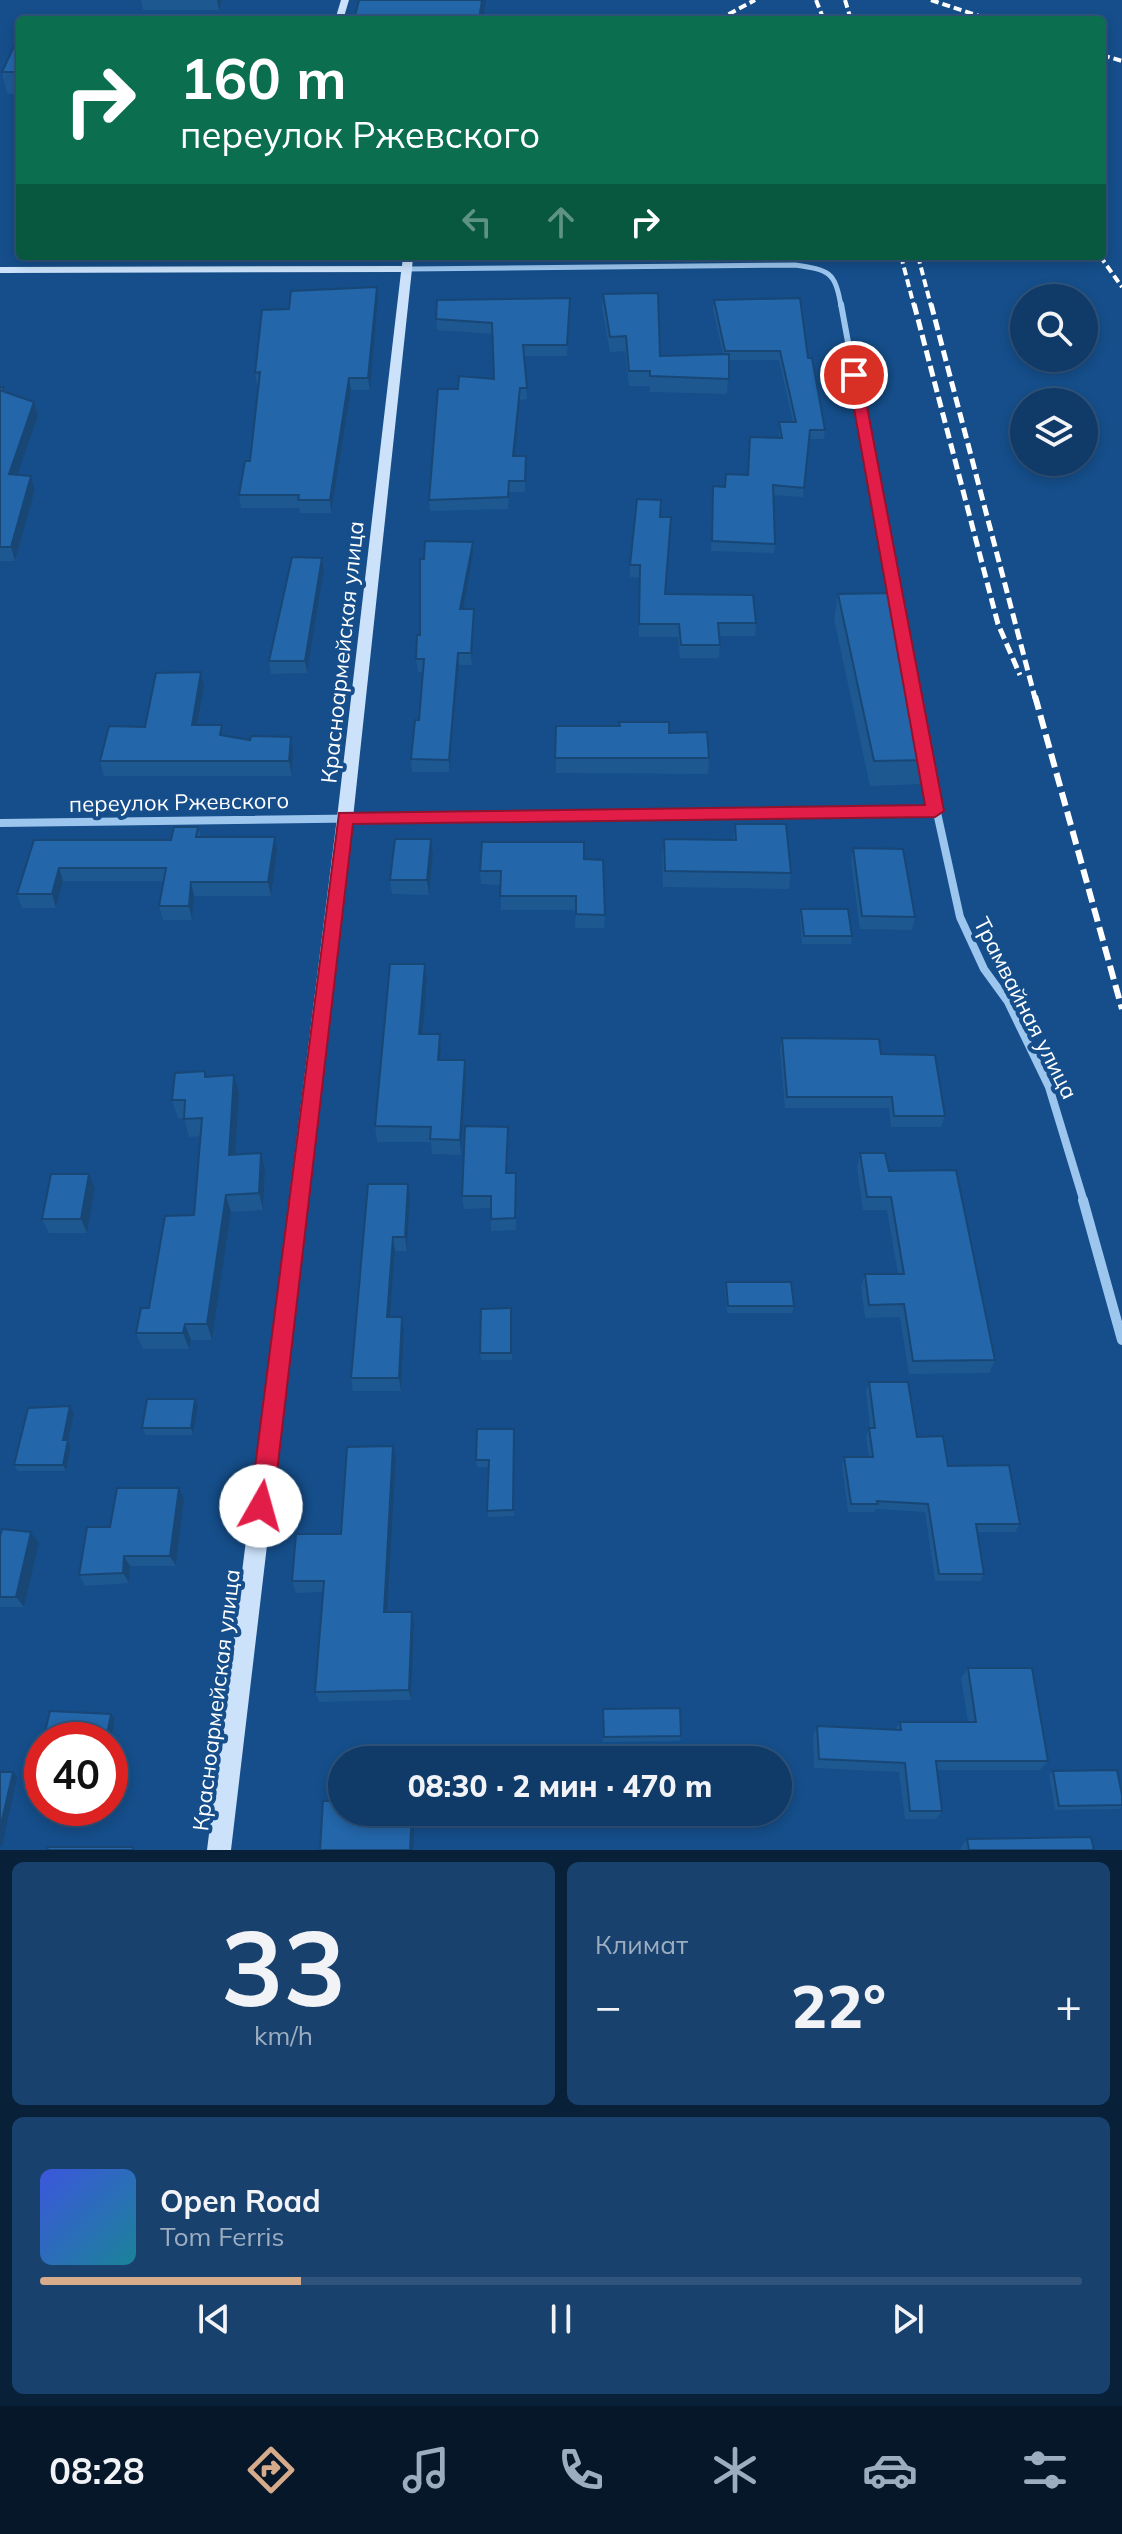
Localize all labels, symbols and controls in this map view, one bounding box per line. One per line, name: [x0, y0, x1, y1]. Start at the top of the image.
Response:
text: 160 m: [180, 43, 347, 113]
icon: right: [48, 48, 152, 152]
text: переулок Ржевского: [180, 112, 540, 157]
icon: left: [455, 200, 499, 244]
icon: ahead: [539, 200, 583, 244]
icon: right: [623, 200, 667, 244]
map controls: [1010, 284, 1098, 476]
button: search: [1010, 284, 1098, 372]
pin: [820, 341, 888, 409]
icon: arrive: [832, 353, 876, 397]
button: layers: [1010, 388, 1098, 476]
street label: Красноармейская улица: [314, 519, 370, 785]
street label: переулок Ржевского: [69, 786, 289, 818]
street label: Трамвайная улица: [968, 912, 1084, 1104]
position arrow: [219, 1464, 303, 1548]
street label: Красноармейская улица: [186, 1567, 246, 1833]
speed limit sign: 40: [24, 1722, 128, 1826]
text: 08:30 · 2 мин · 470 m: [408, 1767, 712, 1805]
text: 33: [221, 1901, 346, 2032]
text: Климат: [595, 1928, 688, 1961]
text: 22°: [791, 1968, 886, 2043]
text: −: [595, 1978, 621, 2033]
text: +: [1056, 1978, 1082, 2033]
text: km/h: [254, 2019, 313, 2052]
text: Open Road: [160, 2182, 321, 2220]
text: Tom Ferris: [160, 2220, 284, 2253]
icon: previous: [192, 2297, 236, 2341]
icon: pause: [539, 2297, 583, 2341]
icon: next: [886, 2297, 930, 2341]
icon: directions: [243, 2442, 299, 2498]
icon: music: [398, 2442, 454, 2498]
icon: phone: [553, 2442, 609, 2498]
icon: climate: [707, 2442, 763, 2498]
icon: car: [862, 2442, 918, 2498]
icon: filters: [1017, 2442, 1073, 2498]
text: 08:28: [49, 2448, 145, 2493]

